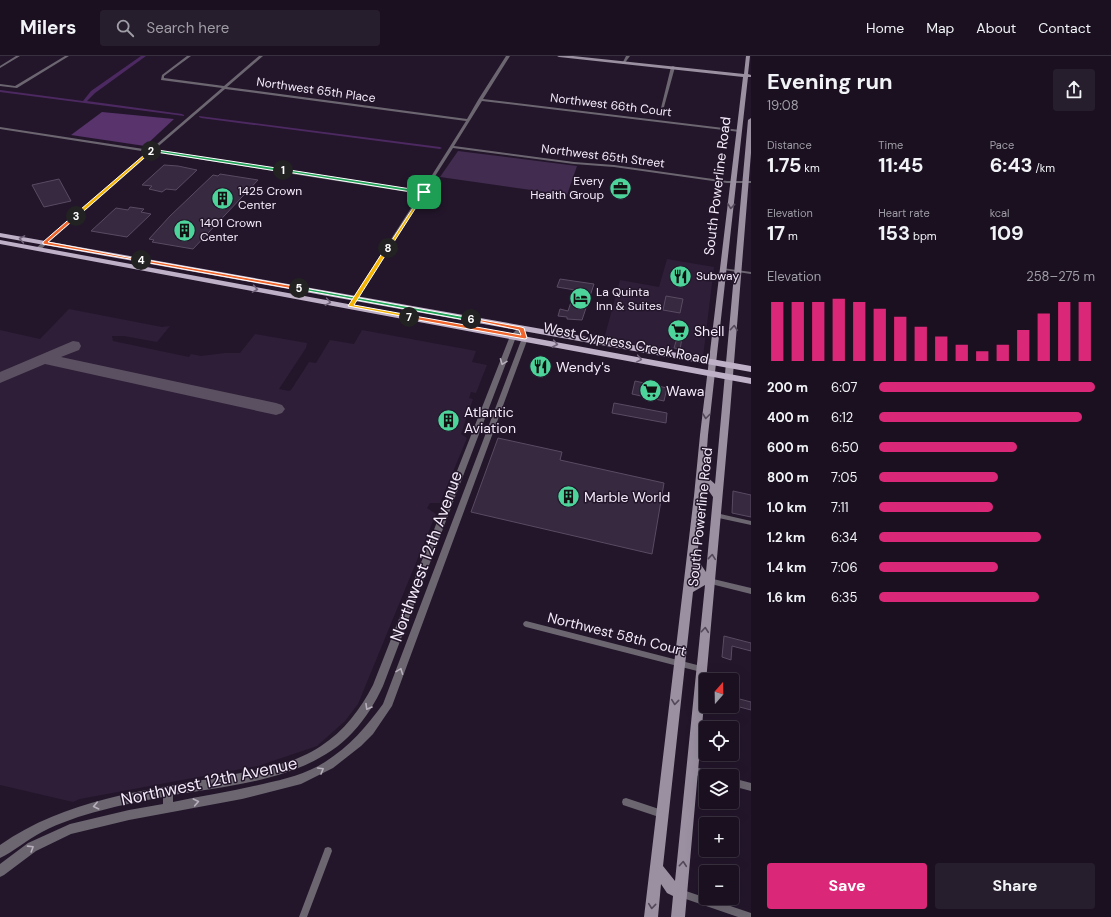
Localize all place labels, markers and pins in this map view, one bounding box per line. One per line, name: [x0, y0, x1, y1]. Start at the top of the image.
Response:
pin: 2: [141, 141, 161, 161]
pin: 1: [273, 160, 293, 180]
place label: Every Health Group: [530, 173, 604, 203]
pin: [407, 175, 441, 209]
office icon: Every Health Group: [607, 175, 633, 201]
place label: 1425 Crown Center: [238, 183, 302, 213]
building icon: 1425 Crown Center: [210, 185, 236, 211]
pin: 3: [66, 206, 86, 226]
place label: 1401 Crown Center: [200, 215, 262, 245]
building icon: 1401 Crown Center: [171, 217, 197, 243]
pin: 8: [378, 238, 398, 258]
pin: 4: [131, 250, 151, 270]
restaurant icon: Subway: [667, 263, 693, 289]
place label: Subway: [696, 268, 739, 284]
pin: 5: [289, 278, 309, 298]
place label: La Quinta Inn & Suites: [596, 284, 662, 314]
hotel icon: La Quinta Inn & Suites: [568, 286, 594, 312]
pin: 7: [399, 307, 419, 327]
pin: 6: [461, 309, 481, 329]
supermarket icon: Shell: [665, 318, 691, 344]
place label: Shell: [694, 322, 724, 340]
restaurant icon: Wendy's: [528, 354, 554, 380]
place label: Wendy's: [556, 358, 611, 376]
supermarket icon: Wawa: [637, 378, 663, 404]
place label: Wawa: [666, 382, 704, 400]
place label: Atlantic Aviation: [464, 403, 516, 437]
building icon: Atlantic Aviation: [435, 407, 461, 433]
building icon: Marble World: [556, 484, 582, 510]
place label: Marble World: [584, 488, 670, 506]

